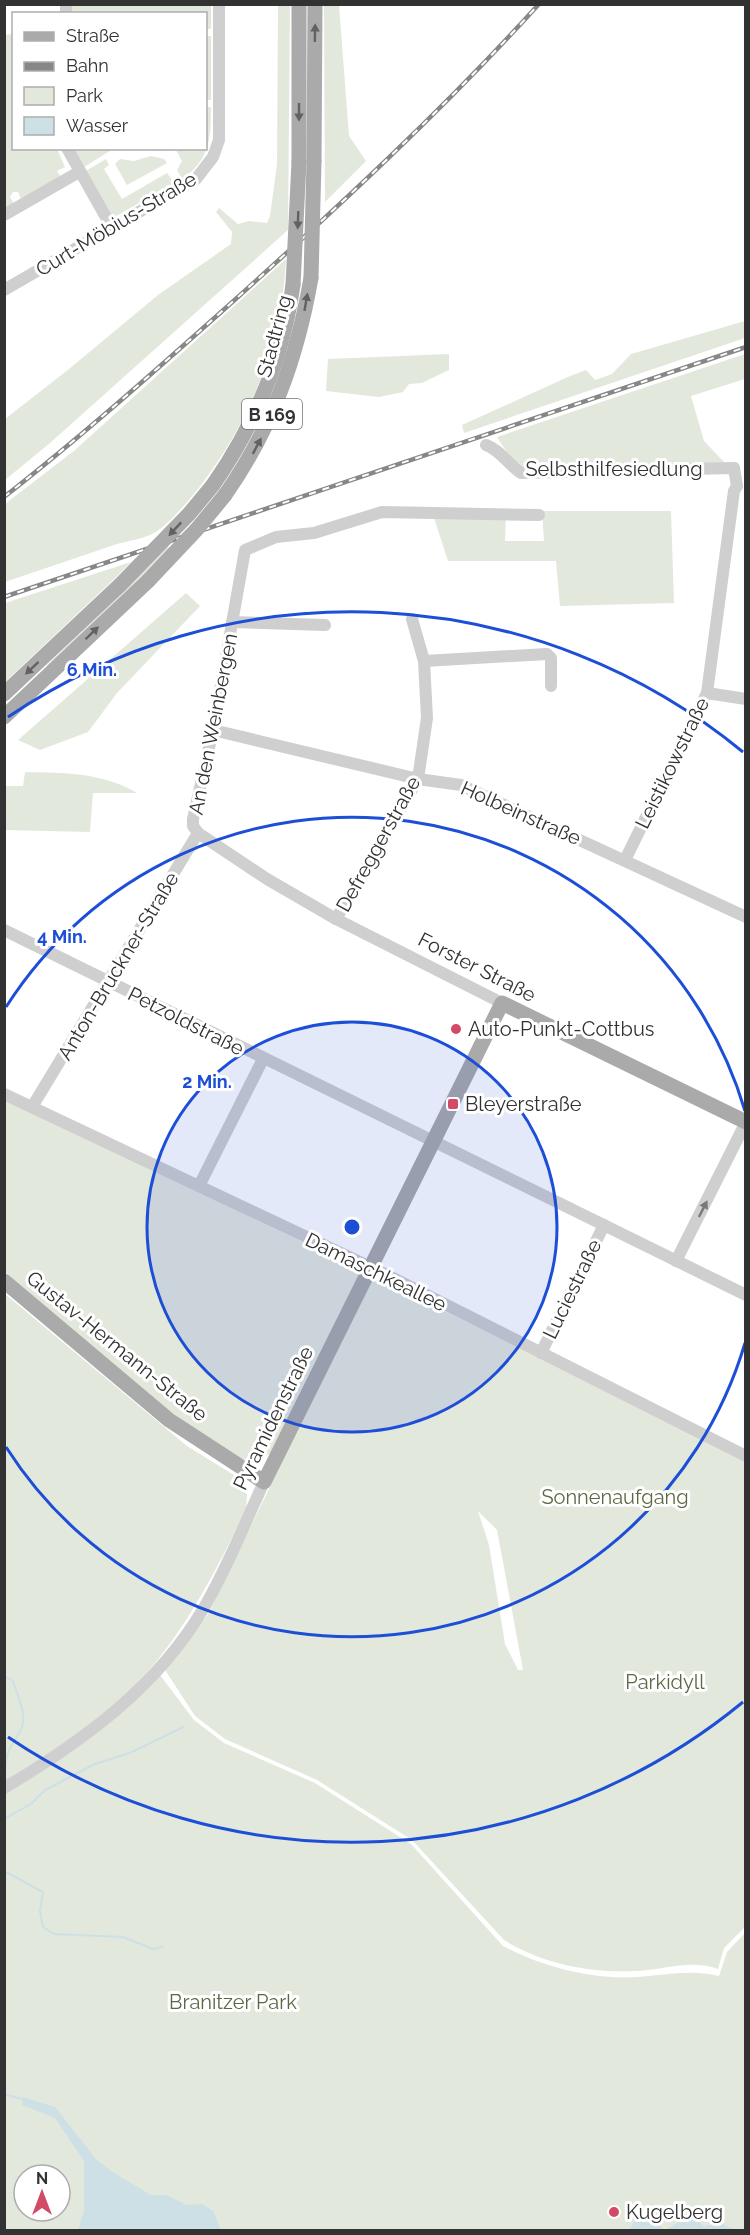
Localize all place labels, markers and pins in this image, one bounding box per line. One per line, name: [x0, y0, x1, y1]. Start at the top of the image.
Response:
place label: Auto-Punkt-Cottbus: [468, 1017, 654, 1041]
marker: Auto-Punkt-Cottbus: [449, 1022, 463, 1036]
place label: Bleyerstraße: [465, 1092, 582, 1116]
marker: Bleyerstraße: [446, 1097, 460, 1111]
centre of rings: [342, 1217, 362, 1237]
place label: Kugelberg: [626, 2200, 723, 2224]
marker: Kugelberg: [607, 2205, 621, 2219]

